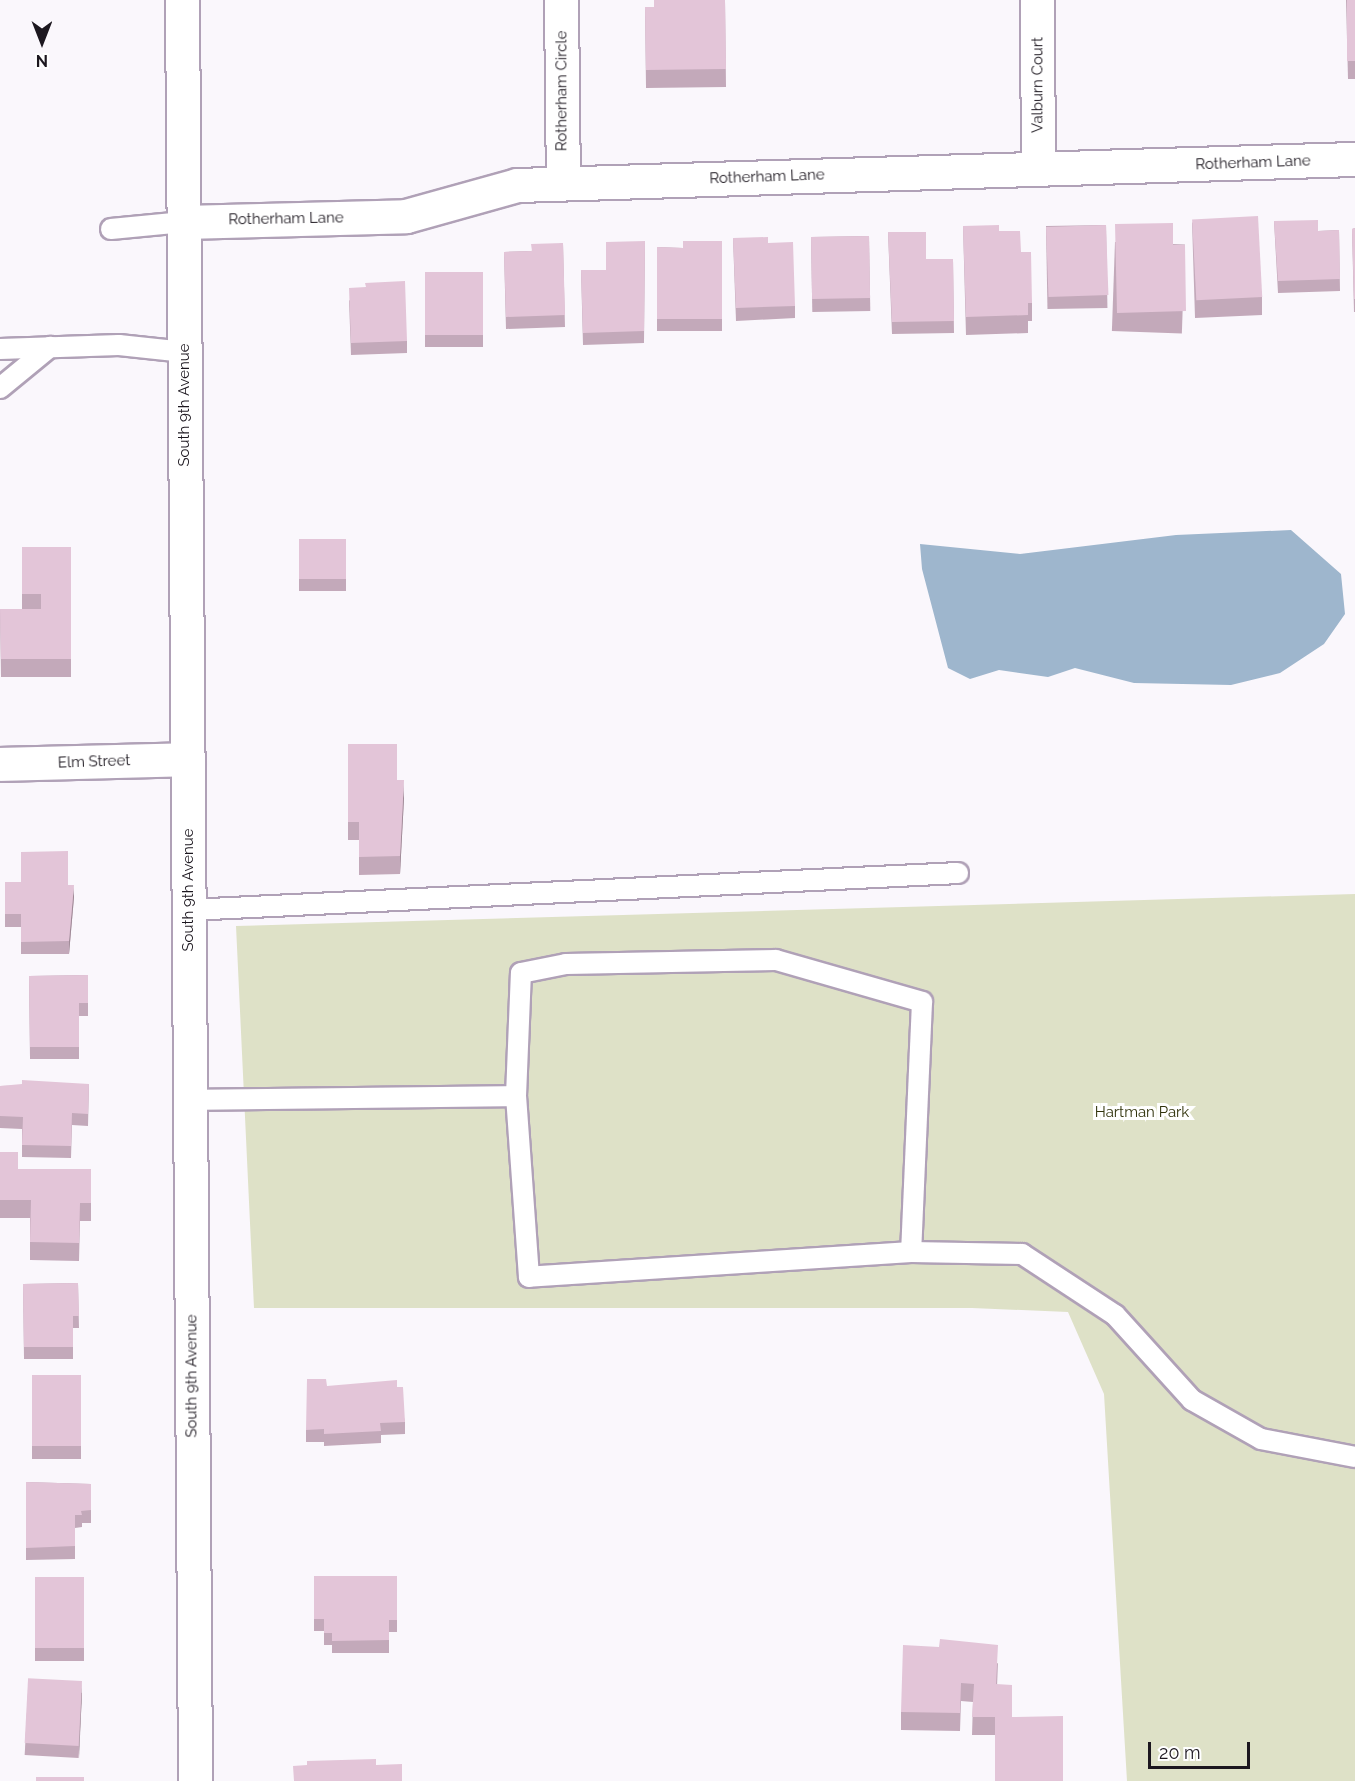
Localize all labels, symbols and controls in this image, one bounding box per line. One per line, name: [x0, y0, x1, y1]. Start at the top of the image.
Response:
north arrow: [12, 12, 72, 72]
street label: Rotherham Circle: [553, 31, 571, 151]
street label: Valburn Court: [1029, 37, 1047, 133]
text: N: [36, 51, 48, 70]
street label: Rotherham Lane: [1195, 152, 1311, 174]
street label: Rotherham Lane: [709, 166, 825, 188]
street label: Rotherham Lane: [228, 209, 344, 229]
street label: South 9th Avenue: [176, 343, 194, 467]
street label: Elm Street: [58, 752, 130, 772]
street label: South 9th Avenue: [180, 828, 198, 952]
park label: Hartman Park: [1095, 1104, 1189, 1122]
street label: South 9th Avenue: [183, 1314, 201, 1438]
scale bar: [1151, 1730, 1253, 1768]
text: 20 m: [1159, 1742, 1201, 1763]

